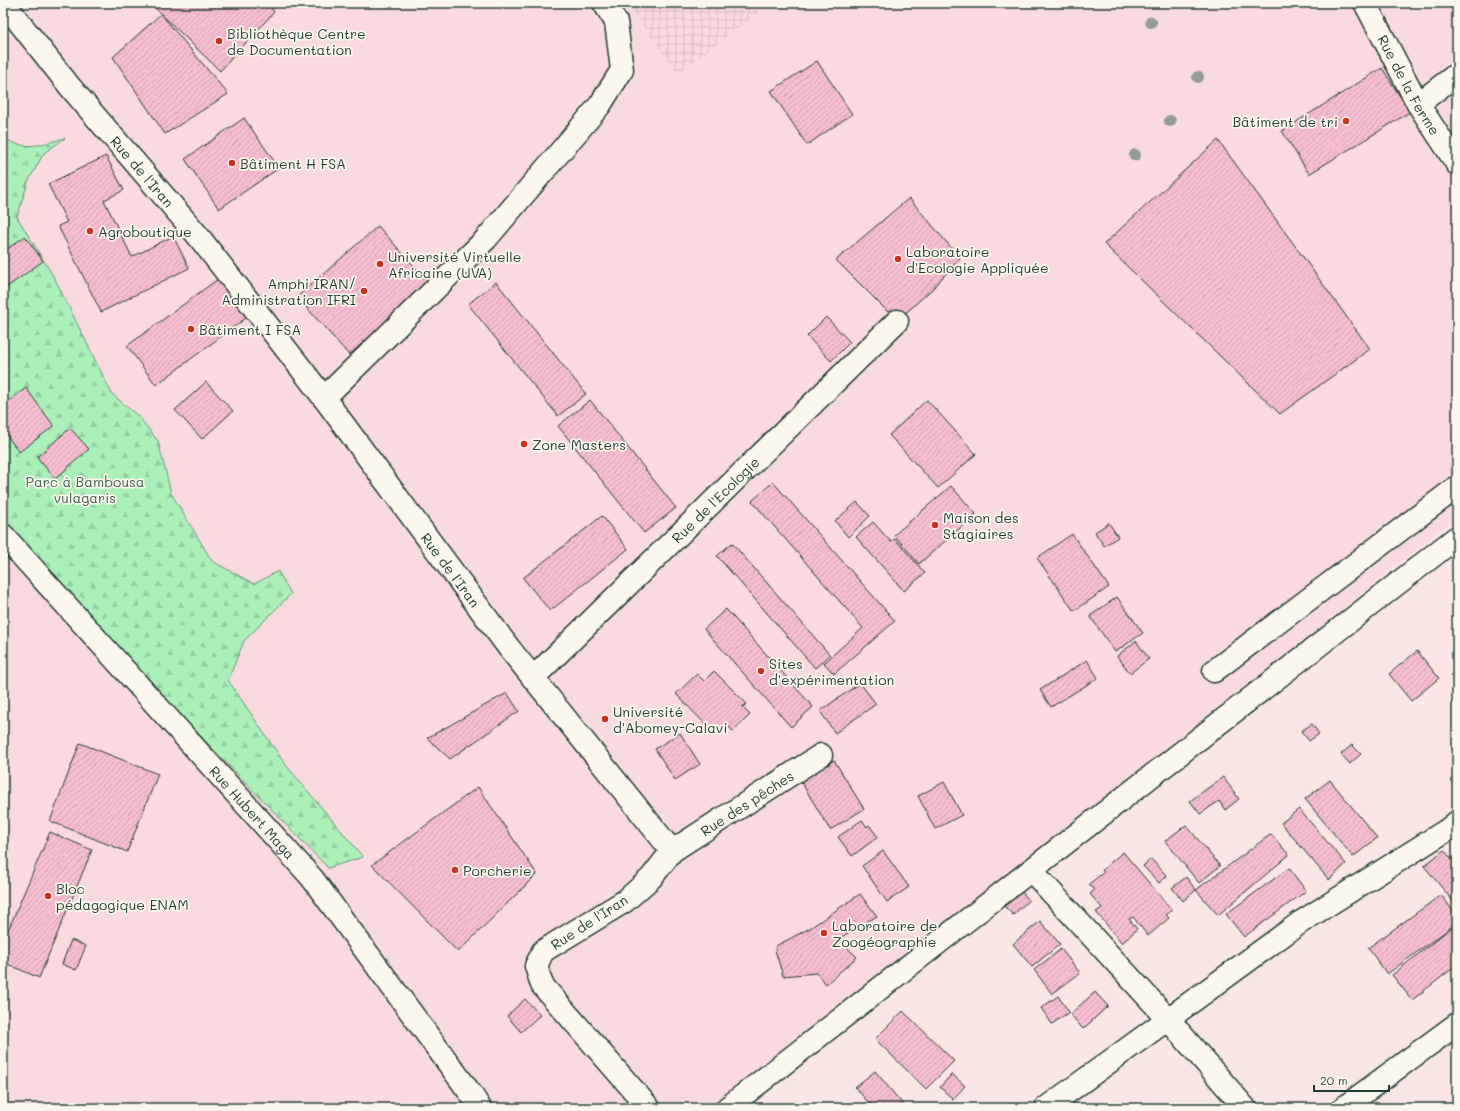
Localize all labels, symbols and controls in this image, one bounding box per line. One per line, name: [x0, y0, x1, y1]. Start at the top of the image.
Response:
place label: Bibliothèque Centre de Documentation: [227, 24, 366, 59]
street label: Rue de la Ferme: [1374, 31, 1445, 138]
marker: Bibliothèque Centre de Documentation: [214, 36, 224, 46]
place label: Bâtiment de tri: [1232, 112, 1338, 131]
marker: Bâtiment de tri: [1341, 116, 1351, 126]
street label: Rue de l'Iran: [107, 132, 178, 211]
place label: Bâtiment H FSA: [240, 154, 346, 173]
marker: Bâtiment H FSA: [227, 158, 237, 168]
place label: Agroboutique: [98, 222, 192, 241]
marker: Agroboutique: [85, 226, 95, 236]
place label: Laboratoire d'Ecologie Appliquée: [906, 242, 1049, 277]
place label: Université Virtuelle Africaine (UVA): [388, 247, 521, 282]
marker: Laboratoire d'Ecologie Appliquée: [893, 254, 903, 264]
marker: Université Virtuelle Africaine (UVA): [375, 259, 385, 269]
place label: Amphi IRAN/ Administration IFRI: [221, 274, 356, 309]
marker: Amphi IRAN/ Administration IFRI: [359, 286, 369, 296]
place label: Bâtiment I FSA: [199, 320, 301, 339]
marker: Bâtiment I FSA: [186, 324, 196, 334]
place label: Zone Masters: [532, 435, 626, 454]
marker: Zone Masters: [519, 439, 529, 449]
street label: Rue de l'Ecologie: [667, 452, 763, 547]
park label: Parc à Bambousa vulagaris: [25, 472, 145, 507]
place label: Maison des Stagiaires: [943, 508, 1019, 543]
marker: Maison des Stagiaires: [930, 520, 940, 530]
street label: Rue de l'Iran: [417, 529, 485, 611]
place label: Sites d'expérimentation: [769, 654, 894, 689]
marker: Sites d'expérimentation: [756, 666, 766, 676]
place label: Université d'Abomey-Calavi: [613, 702, 728, 737]
marker: Université d'Abomey-Calavi: [600, 714, 610, 724]
street label: Rue Hubert Maga: [206, 761, 300, 863]
street label: Rue des pêches: [696, 766, 797, 840]
place label: Porcherie: [463, 861, 532, 880]
marker: Porcherie: [450, 865, 460, 875]
place label: Bloc pédagogique ENAM: [56, 879, 189, 914]
street label: Rue de l'Iran: [547, 890, 631, 954]
marker: Bloc pédagogique ENAM: [43, 891, 53, 901]
place label: Laboratoire de Zoogéographie: [832, 916, 938, 951]
marker: Laboratoire de Zoogéographie: [819, 928, 829, 938]
scale bar: [1314, 1067, 1389, 1093]
text: 20 m: [1320, 1072, 1348, 1088]

